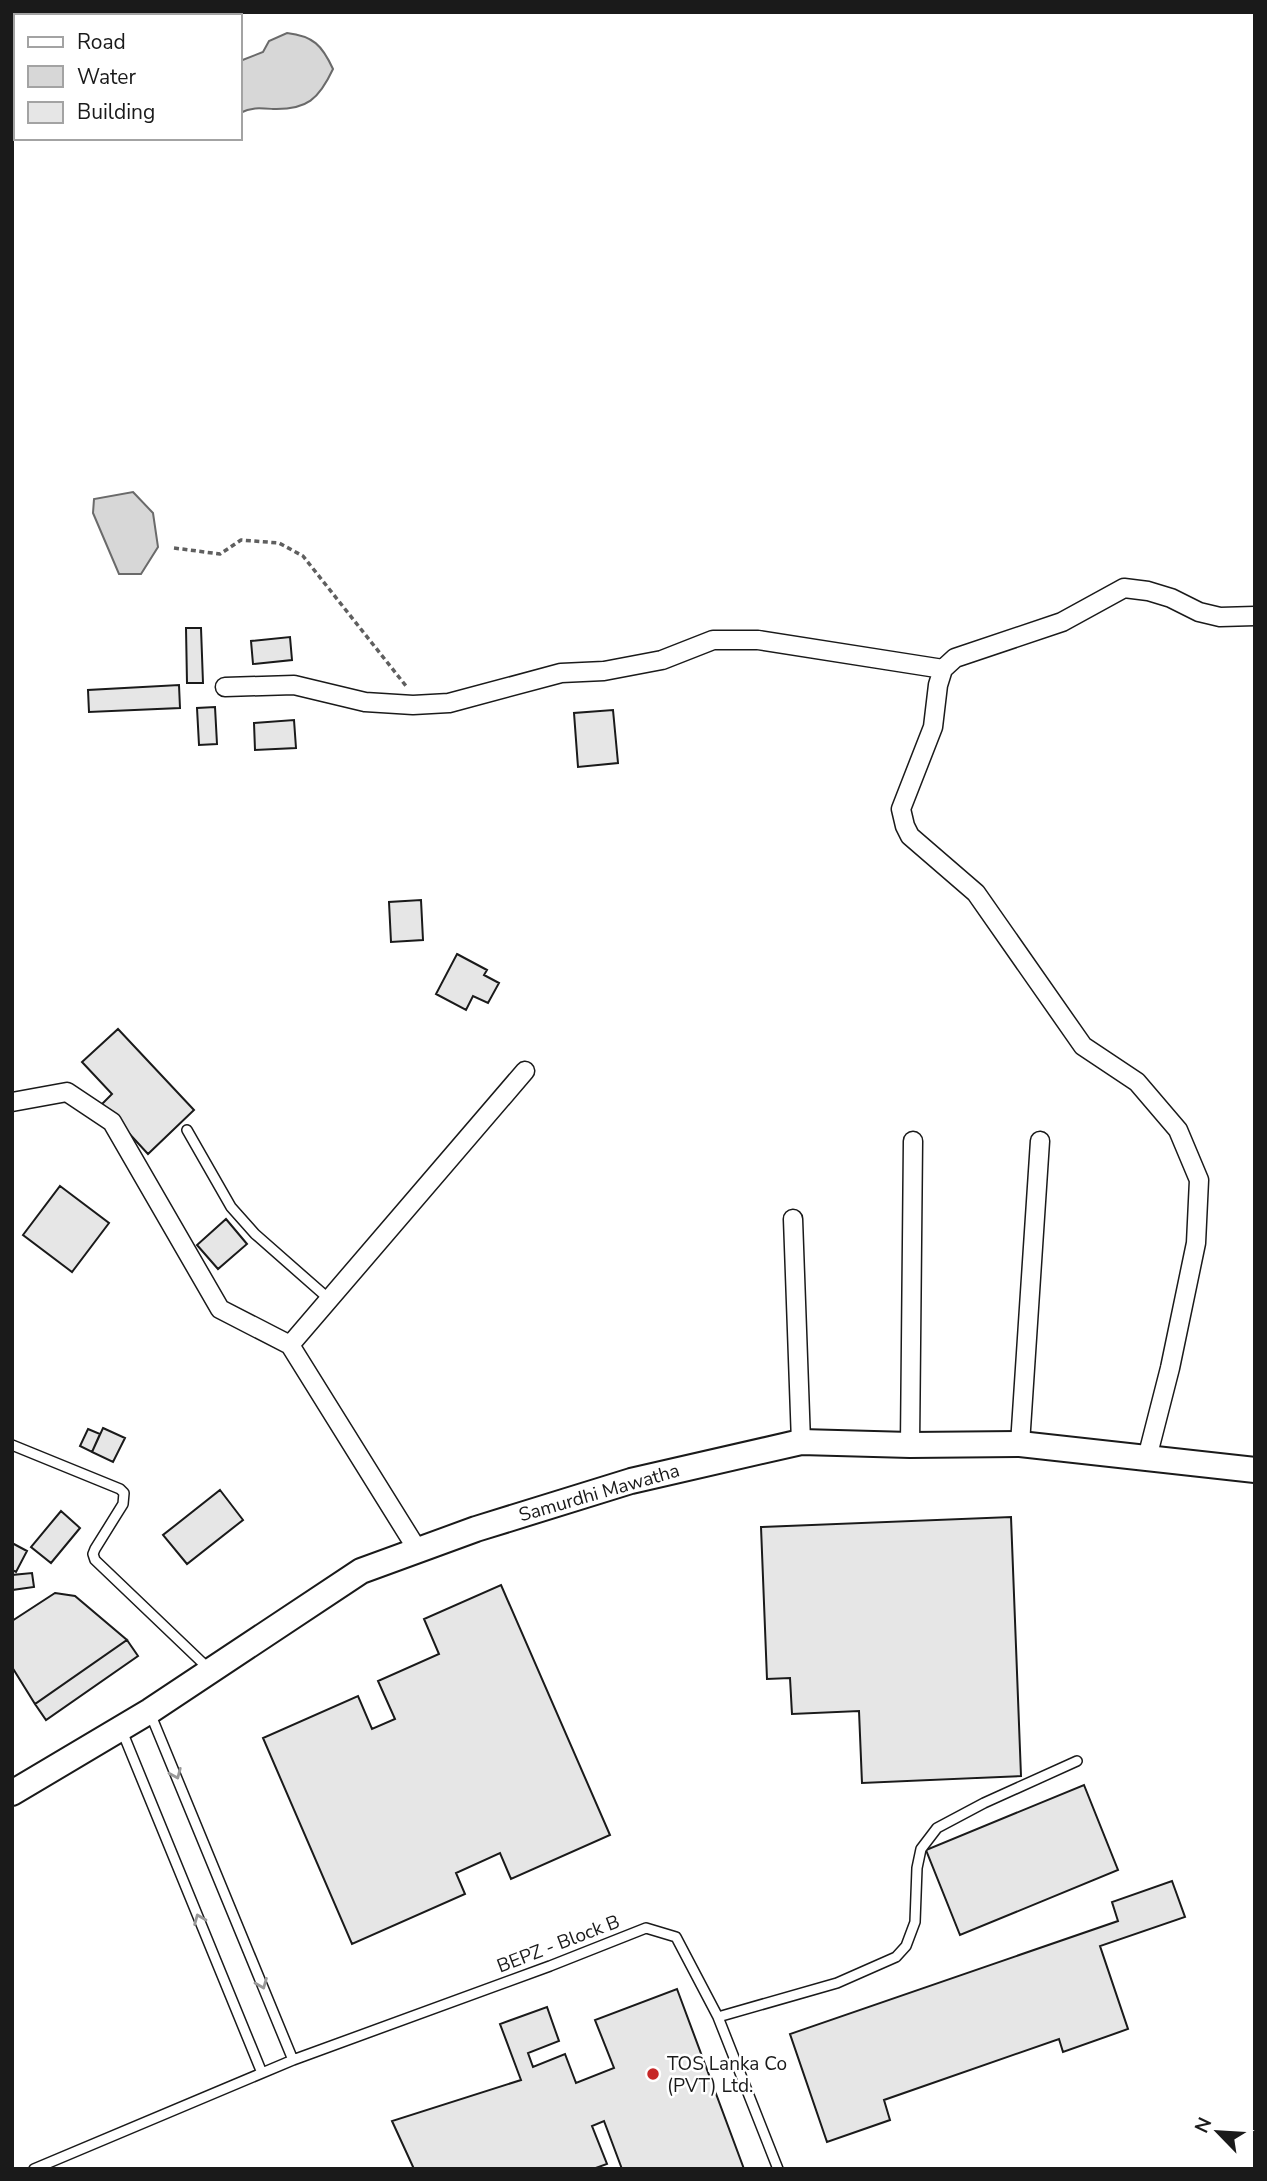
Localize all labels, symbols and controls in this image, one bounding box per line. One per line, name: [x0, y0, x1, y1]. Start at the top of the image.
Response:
legend: [14, 14, 242, 140]
text: Road: [77, 28, 126, 56]
text: Water: [77, 63, 136, 91]
text: Building: [77, 98, 155, 126]
street label: Samurdhi Mawatha: [516, 1458, 683, 1528]
one-way arrow: [168, 1767, 182, 1779]
street label: BEPZ - Block B: [493, 1909, 623, 1979]
one-way arrow: [193, 1914, 207, 1926]
one-way arrow: [254, 1978, 268, 1990]
place label: TOS Lanka Co (PVT) Ltd.: [667, 2051, 787, 2099]
marker: TOS Lanka Co (PVT) Ltd.: [645, 2066, 661, 2082]
north arrow: [1183, 2097, 1253, 2167]
text: N: [1189, 2113, 1218, 2137]

